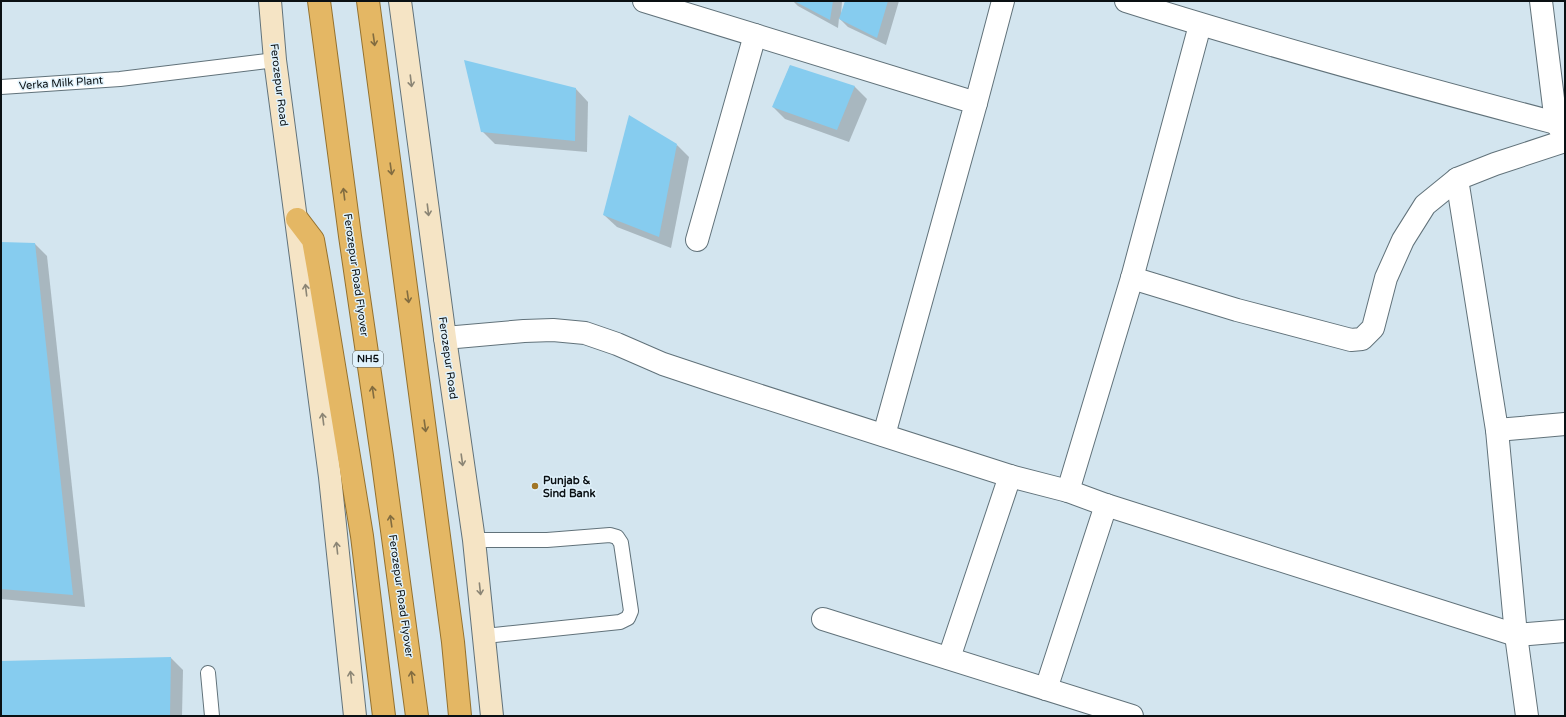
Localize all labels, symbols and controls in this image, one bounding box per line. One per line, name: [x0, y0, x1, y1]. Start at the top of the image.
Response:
one-way arrow: [370, 33, 377, 46]
street label: Ferozepur Road: [267, 43, 291, 127]
street label: Verka Milk Plant: [19, 74, 103, 92]
one-way arrow: [407, 74, 415, 87]
one-way arrow: [387, 162, 395, 175]
one-way arrow: [340, 188, 348, 201]
one-way arrow: [424, 203, 432, 216]
street label: Ferozepur Road Flyover: [341, 213, 371, 338]
one-way arrow: [302, 284, 310, 297]
one-way arrow: [404, 290, 412, 303]
street label: Ferozepur Road: [436, 316, 460, 400]
road number: NH5: [353, 351, 383, 367]
one-way arrow: [369, 386, 377, 399]
one-way arrow: [319, 413, 327, 426]
one-way arrow: [421, 419, 429, 432]
one-way arrow: [459, 453, 467, 466]
place label: Punjab & Sind Bank: [543, 474, 595, 500]
marker: Punjab & Sind Bank: [530, 481, 540, 491]
one-way arrow: [387, 515, 395, 528]
street label: Ferozepur Road Flyover: [386, 534, 416, 659]
one-way arrow: [334, 542, 341, 555]
one-way arrow: [476, 582, 483, 595]
one-way arrow: [347, 671, 354, 684]
one-way arrow: [408, 671, 416, 684]

